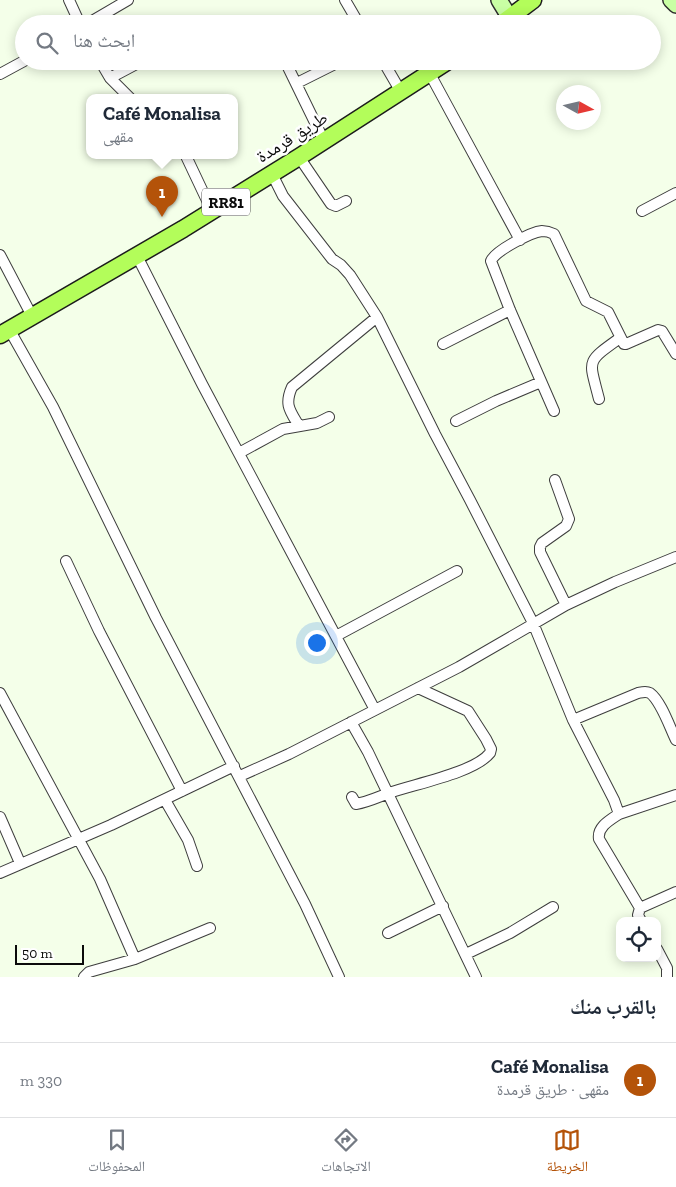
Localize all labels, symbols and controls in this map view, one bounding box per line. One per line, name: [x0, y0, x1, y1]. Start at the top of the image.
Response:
search box: [15, 15, 661, 70]
icon: search: [33, 29, 61, 57]
text: ابحث هنا: [73, 29, 135, 52]
north arrow: [556, 85, 601, 130]
popup: [86, 94, 238, 159]
text: Café Monalisa: [103, 102, 221, 125]
street label: طريق قرمدة: [252, 107, 332, 167]
text: مقهى: [103, 127, 134, 146]
pin: 1: [146, 176, 178, 217]
road number: RR81: [202, 188, 250, 216]
your location: [304, 630, 330, 656]
map controls: [616, 917, 661, 962]
button: locate: [616, 917, 661, 962]
scale bar: [15, 942, 84, 965]
text: 50 m: [22, 945, 53, 962]
text: بالقرب منك: [570, 994, 656, 1019]
text: Café Monalisa: [491, 1055, 609, 1078]
text: 330 m: [20, 1071, 62, 1090]
text: 1: [637, 1071, 643, 1090]
text: مقهى · طريق قرمدة: [497, 1080, 609, 1099]
tab: المحفوظات: [88, 1126, 145, 1180]
tab: الاتجاهات: [321, 1126, 371, 1180]
tab: الخريطة: [547, 1126, 588, 1180]

